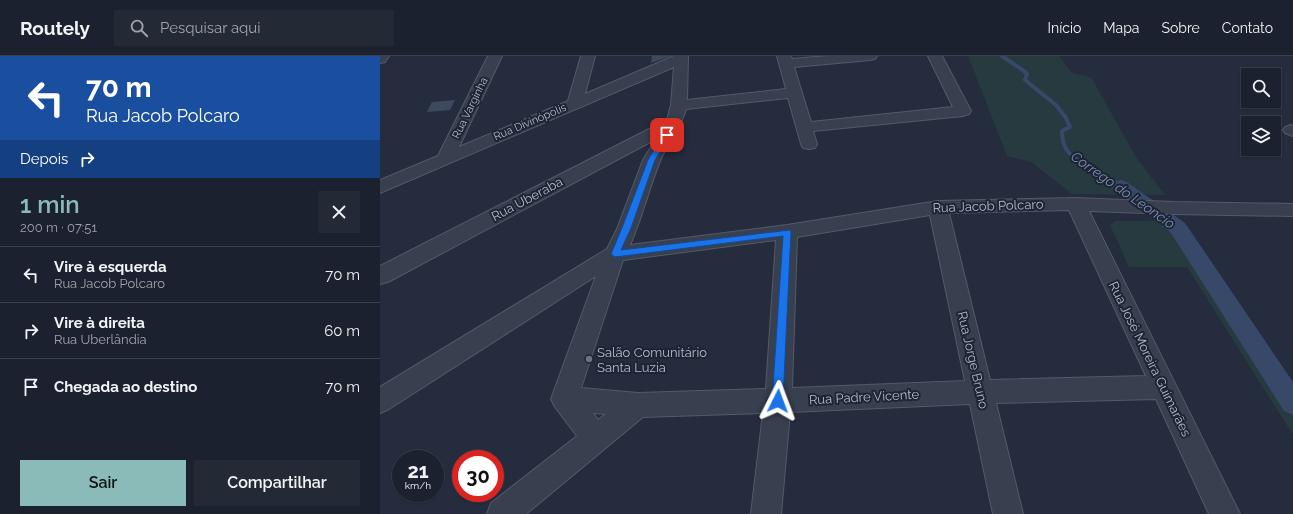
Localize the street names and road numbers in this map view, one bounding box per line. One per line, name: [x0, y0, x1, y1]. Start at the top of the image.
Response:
street label: Rua Varginha: [450, 75, 490, 141]
street label: Rua Divinópolis: [492, 101, 568, 143]
street label: Rua Uberaba: [489, 174, 565, 224]
street label: Rua Jacob Polcaro: [932, 197, 1044, 215]
street label: Rua José Moreira Guimarães: [1106, 279, 1194, 439]
street label: Rua Jorge Bruno: [954, 310, 992, 410]
street label: Rua Padre Vicente: [809, 387, 920, 407]

